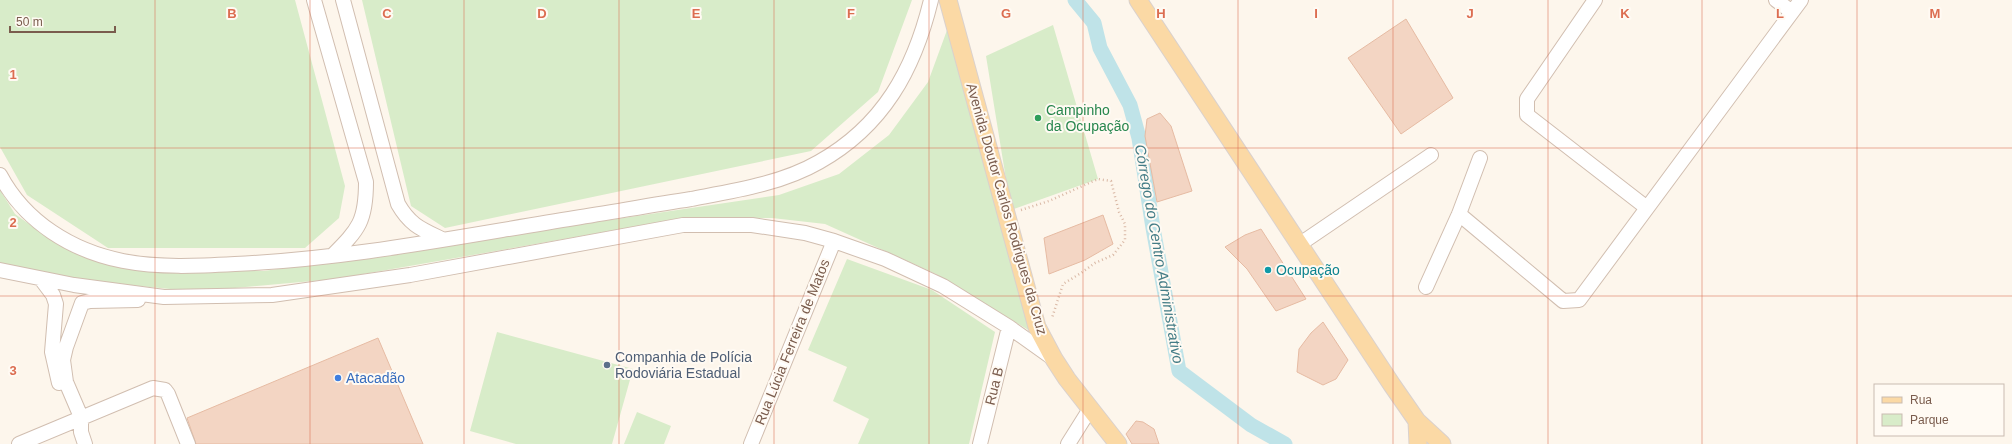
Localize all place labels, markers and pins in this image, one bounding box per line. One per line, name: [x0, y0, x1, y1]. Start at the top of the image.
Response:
place label: Campinho da Ocupação: [1046, 102, 1129, 134]
marker: Campinho da Ocupação: [1033, 113, 1043, 123]
place label: Ocupação: [1276, 262, 1340, 278]
marker: Ocupação: [1263, 265, 1273, 275]
place label: Companhia de Polícia Rodoviária Estadual: [615, 349, 752, 381]
marker: Companhia de Polícia Rodoviária Estadual: [602, 360, 612, 370]
place label: Atacadão: [346, 370, 405, 386]
marker: Atacadão: [333, 373, 343, 383]

